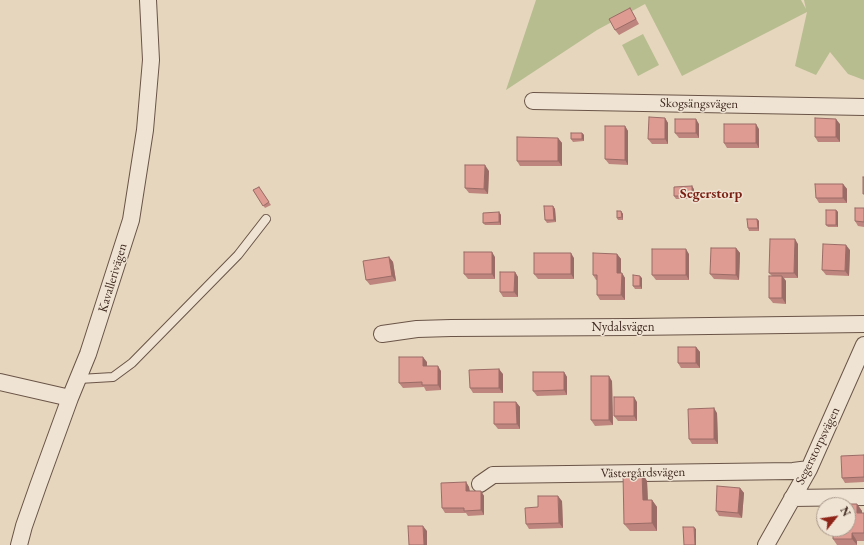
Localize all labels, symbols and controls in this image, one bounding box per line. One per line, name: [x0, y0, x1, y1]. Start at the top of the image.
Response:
street label: Skogsängsvägen: [660, 96, 738, 112]
district label: Segerstorp: [680, 186, 742, 202]
street label: Kavallerivägen: [95, 241, 131, 315]
street label: Nydalsvägen: [591, 319, 655, 335]
street label: Segerstorpsvägen: [792, 405, 844, 487]
street label: Västergårdsvägen: [601, 464, 685, 482]
north arrow: [816, 497, 856, 537]
text: N: [837, 504, 854, 519]

